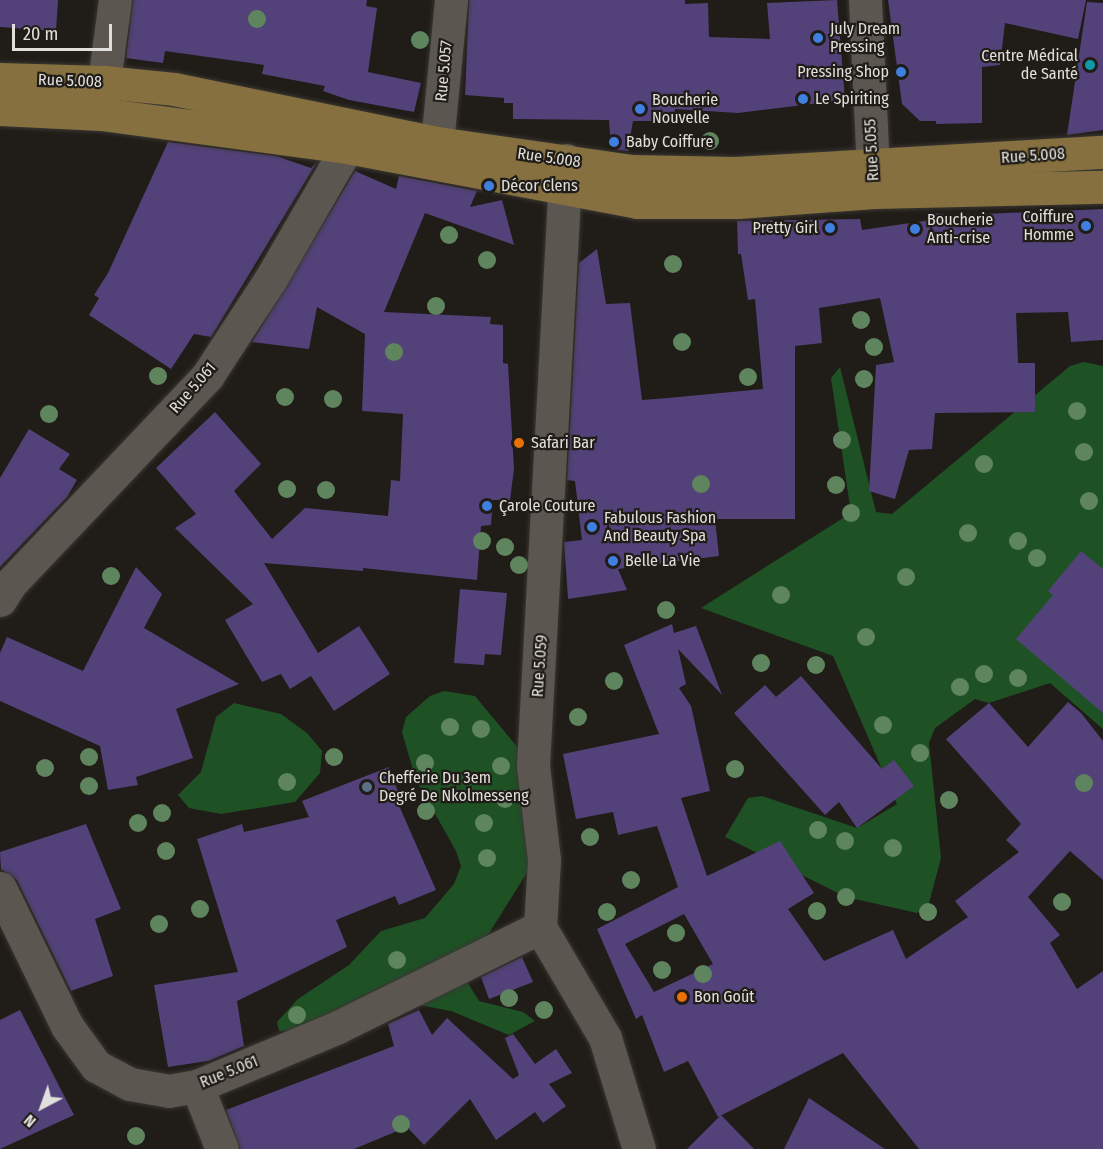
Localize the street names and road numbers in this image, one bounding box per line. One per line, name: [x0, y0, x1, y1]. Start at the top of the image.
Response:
street label: Rue 5.057: [432, 40, 456, 102]
street label: Rue 5.008: [38, 70, 102, 92]
street label: Rue 5.055: [861, 118, 883, 182]
street label: Rue 5.008: [516, 144, 582, 172]
street label: Rue 5.008: [1000, 144, 1066, 168]
street label: Rue 5.061: [166, 359, 220, 417]
street label: Rue 5.059: [528, 634, 552, 698]
street label: Rue 5.061: [197, 1052, 261, 1092]

